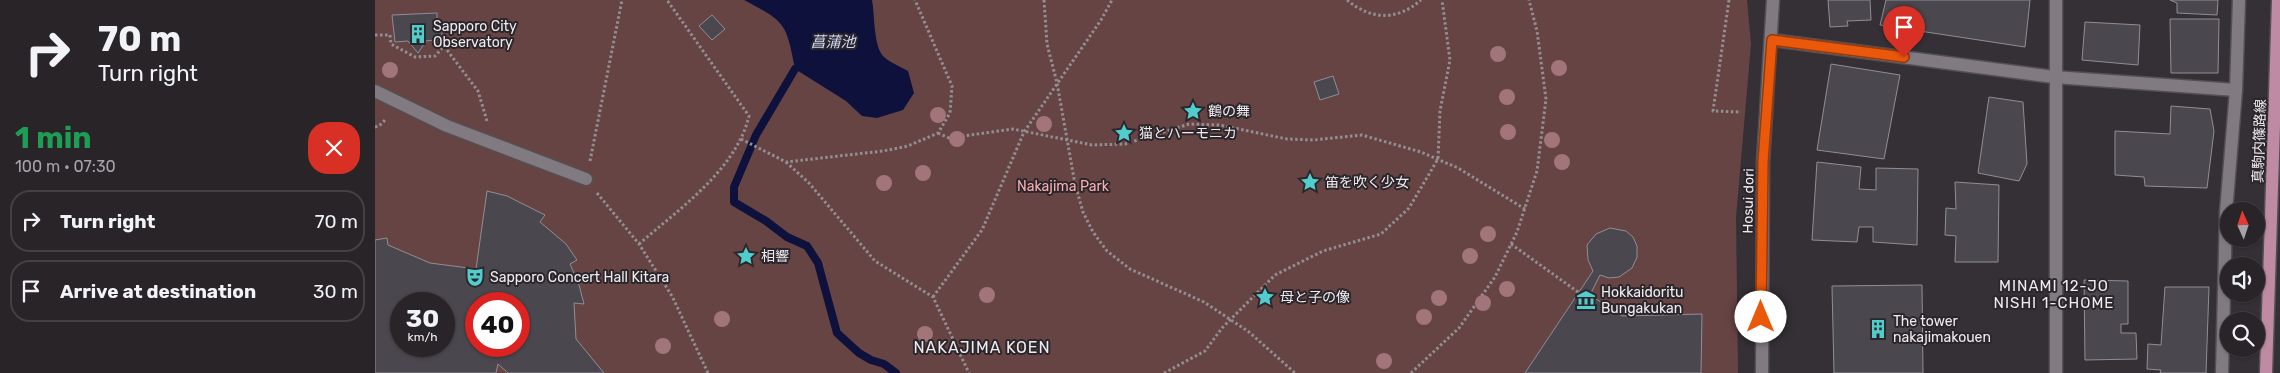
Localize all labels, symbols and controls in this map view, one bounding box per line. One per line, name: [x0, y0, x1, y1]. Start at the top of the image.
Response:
pin: [1883, 6, 1925, 57]
icon: arrive: [1890, 13, 1918, 41]
text: 70 m: [98, 18, 181, 60]
place label: Sapporo City Observatory: [433, 18, 517, 51]
icon: right: [15, 20, 80, 85]
building icon: Sapporo City Observatory: [407, 23, 429, 45]
water label: 菖蒲池: [810, 33, 857, 51]
text: Turn right: [98, 60, 198, 87]
street label: 真駒内篠路線: [2250, 99, 2269, 183]
place icon: 鶴の舞: [1182, 100, 1204, 122]
place label: 鶴の舞: [1208, 103, 1250, 120]
text: 1 min: [15, 120, 92, 156]
button: close: [308, 122, 360, 174]
place icon: 猫とハーモニカ: [1113, 122, 1135, 144]
place label: 猫とハーモニカ: [1139, 125, 1237, 142]
text: 100 m · 07:30: [15, 157, 116, 176]
street label: Hosui dori: [1739, 168, 1758, 234]
place icon: 笛を吹く少女: [1299, 171, 1321, 193]
place label: 笛を吹く少女: [1325, 174, 1409, 191]
park label: Nakajima Park: [1017, 178, 1110, 195]
north arrow: [2220, 202, 2265, 248]
map controls: [2220, 202, 2265, 357]
icon: right: [17, 207, 45, 235]
text: Turn right: [60, 210, 155, 233]
text: 70 m: [315, 210, 358, 233]
place icon: 相響: [735, 245, 757, 267]
place label: 相響: [761, 248, 789, 265]
button: sound: [2220, 257, 2265, 302]
theatre icon: Sapporo Concert Hall Kitara: [464, 266, 486, 288]
place label: Sapporo Concert Hall Kitara: [490, 269, 669, 286]
icon: arrive: [17, 277, 45, 305]
district label: MINAMI 12-JO NISHI 1-CHOME: [1994, 277, 2114, 312]
text: Arrive at destination: [60, 280, 256, 303]
text: 30 m: [313, 280, 358, 303]
place label: Hokkaidoritu Bungakukan: [1601, 284, 1683, 317]
place icon: 母と子の像: [1254, 286, 1276, 308]
place label: 母と子の像: [1280, 289, 1350, 306]
museum icon: Hokkaidoritu Bungakukan: [1575, 289, 1597, 311]
position arrow: [1734, 290, 1786, 342]
speed limit sign: 40: [465, 292, 530, 357]
text: 30: [406, 304, 439, 333]
button: search: [2220, 312, 2265, 357]
place label: The tower nakajimakouen: [1893, 313, 1991, 346]
building icon: The tower nakajimakouen: [1867, 318, 1889, 340]
text: km/h: [408, 330, 437, 344]
district label: NAKAJIMA KOEN: [913, 338, 1051, 357]

